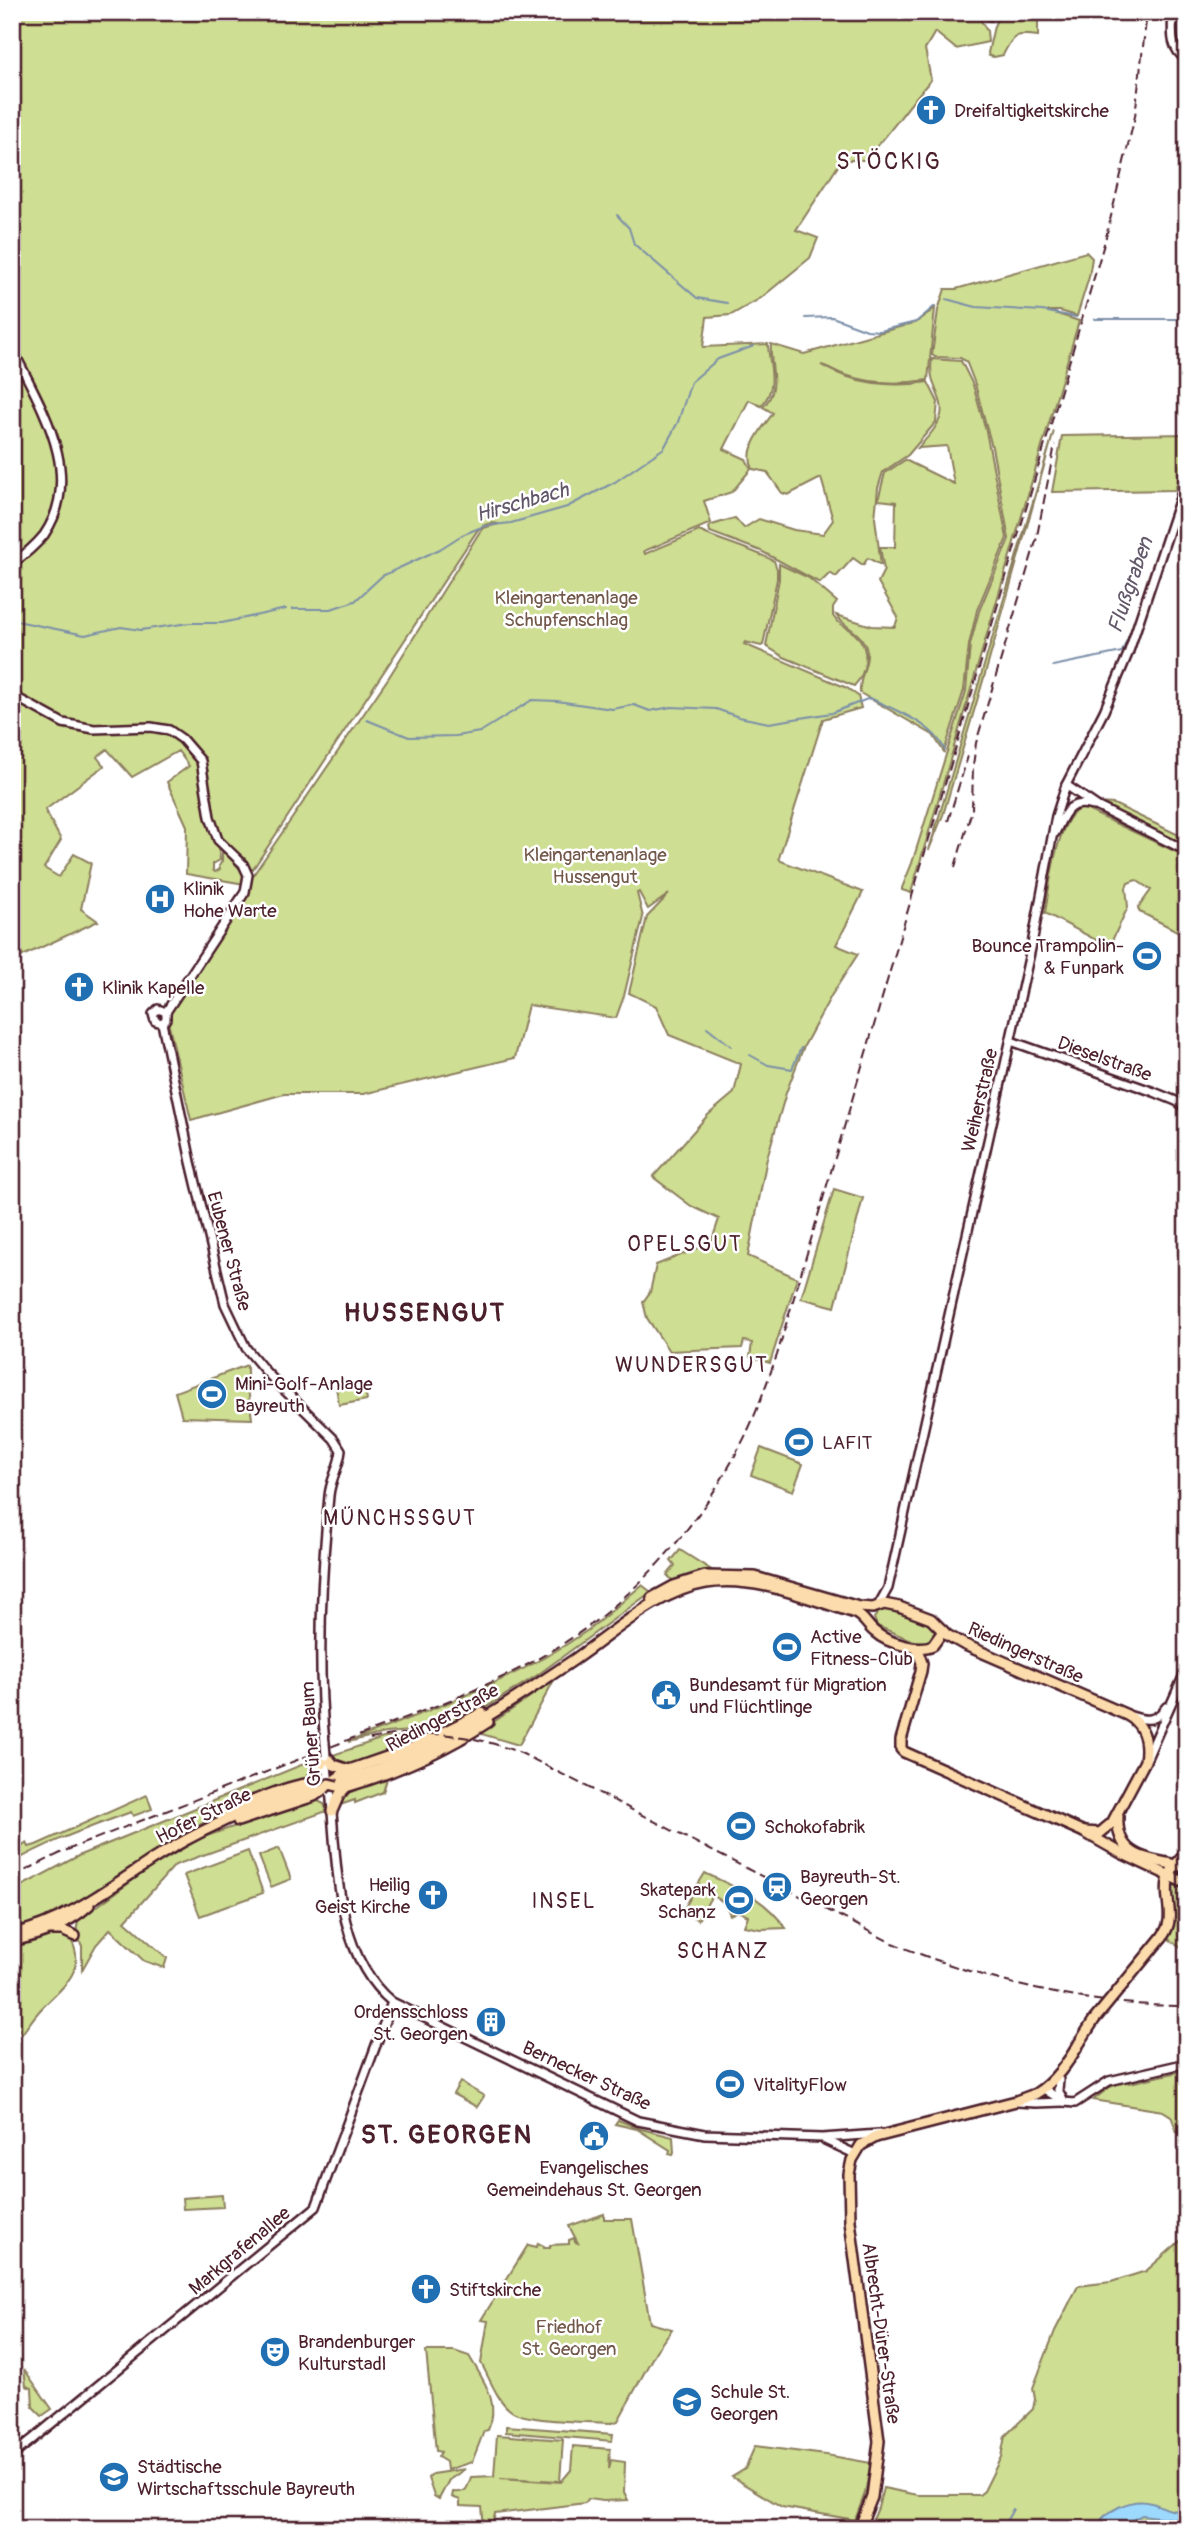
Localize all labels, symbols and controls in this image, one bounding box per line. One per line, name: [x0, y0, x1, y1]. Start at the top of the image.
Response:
church icon: Dreifaltigkeitskirche: [914, 93, 948, 127]
place label: Dreifaltigkeitskirche: [954, 99, 1109, 123]
district label: STÖCKIG: [836, 147, 942, 176]
water label: Hirschbach: [473, 476, 573, 529]
water label: Flußgraben: [1101, 533, 1160, 637]
park label: Kleingartenanlage Schupfenschlag: [494, 586, 638, 632]
park label: Kleingartenanlage Hussengut: [523, 843, 667, 889]
place label: Klinik Hohe Warte: [183, 877, 277, 923]
hospital icon: Klinik Hohe Warte: [143, 882, 177, 916]
place label: Bounce Trampolin- & Funpark: [971, 934, 1124, 980]
sports icon: Bounce Trampolin- & Funpark: [1130, 939, 1164, 973]
church icon: Klinik Kapelle: [62, 970, 96, 1004]
place label: Klinik Kapelle: [102, 976, 205, 1000]
street label: Dieselstraße: [1054, 1031, 1156, 1087]
street label: Weiherstraße: [956, 1046, 1004, 1154]
street label: Eubener Straße: [202, 1189, 257, 1314]
district label: OPELSGUT: [627, 1231, 743, 1258]
district label: HUSSENGUT: [344, 1297, 506, 1329]
district label: WUNDERSGUT: [615, 1352, 769, 1379]
place label: Mini-Golf-Anlage Bayreuth: [235, 1372, 373, 1418]
sports icon: Mini-Golf-Anlage Bayreuth: [195, 1377, 229, 1411]
sports icon: LAFIT: [782, 1425, 816, 1459]
place label: LAFIT: [822, 1431, 872, 1455]
district label: MÜNCHSSGUT: [323, 1505, 477, 1532]
street label: Riedingerstraße: [964, 1617, 1088, 1689]
place label: Active Fitness-Club: [810, 1625, 913, 1671]
sports icon: Active Fitness-Club: [770, 1630, 804, 1664]
place label: Bundesamt für Migration und Flüchtlinge: [689, 1673, 887, 1719]
street label: Riedingerstraße: [382, 1678, 503, 1758]
public building icon: Bundesamt für Migration und Flüchtlinge: [649, 1678, 683, 1712]
street label: Grüner Baum: [295, 1680, 327, 1787]
street label: Hofer Straße: [152, 1782, 256, 1849]
sports icon: Schokofabrik: [724, 1809, 758, 1843]
place label: Schokofabrik: [764, 1815, 865, 1839]
place label: Bayreuth-St. Georgen: [800, 1865, 901, 1911]
station icon: Bayreuth-St. Georgen: [760, 1870, 794, 1904]
place label: Heilig Geist Kirche: [315, 1873, 411, 1919]
church icon: Heilig Geist Kirche: [416, 1878, 450, 1912]
place label: Skatepark Schanz: [639, 1878, 716, 1924]
sports icon: Skatepark Schanz: [722, 1883, 756, 1917]
district label: INSEL: [531, 1888, 597, 1915]
district label: SCHANZ: [677, 1938, 769, 1965]
place label: Ordensschloss St. Georgen: [353, 2000, 469, 2046]
building icon: Ordensschloss St. Georgen: [474, 2005, 508, 2039]
street label: Bernecker Straße: [519, 2036, 655, 2116]
sports icon: VitalityFlow: [713, 2067, 747, 2101]
place label: VitalityFlow: [753, 2073, 847, 2097]
district label: ST. GEORGEN: [361, 2119, 533, 2151]
public building icon: Evangelisches Gemeindehaus St. Georgen: [577, 2119, 611, 2153]
place label: Evangelisches Gemeindehaus St. Georgen: [486, 2156, 702, 2202]
street label: Markgrafenallee: [184, 2201, 296, 2300]
street label: Albrecht-Dürer-Straße: [856, 2241, 906, 2426]
church icon: Stiftskirche: [409, 2272, 443, 2306]
place label: Stiftskirche: [449, 2278, 542, 2302]
park label: Friedhof St. Georgen: [521, 2315, 617, 2361]
place label: Brandenburger Kulturstadl: [298, 2330, 415, 2376]
theatre icon: Brandenburger Kulturstadl: [258, 2335, 292, 2369]
place label: Schule St. Georgen: [710, 2380, 790, 2426]
school or university icon: Schule St. Georgen: [670, 2385, 704, 2419]
place label: Städtische Wirtschaftsschule Bayreuth: [137, 2455, 355, 2501]
school or university icon: Städtische Wirtschaftsschule Bayreuth: [97, 2460, 131, 2494]

